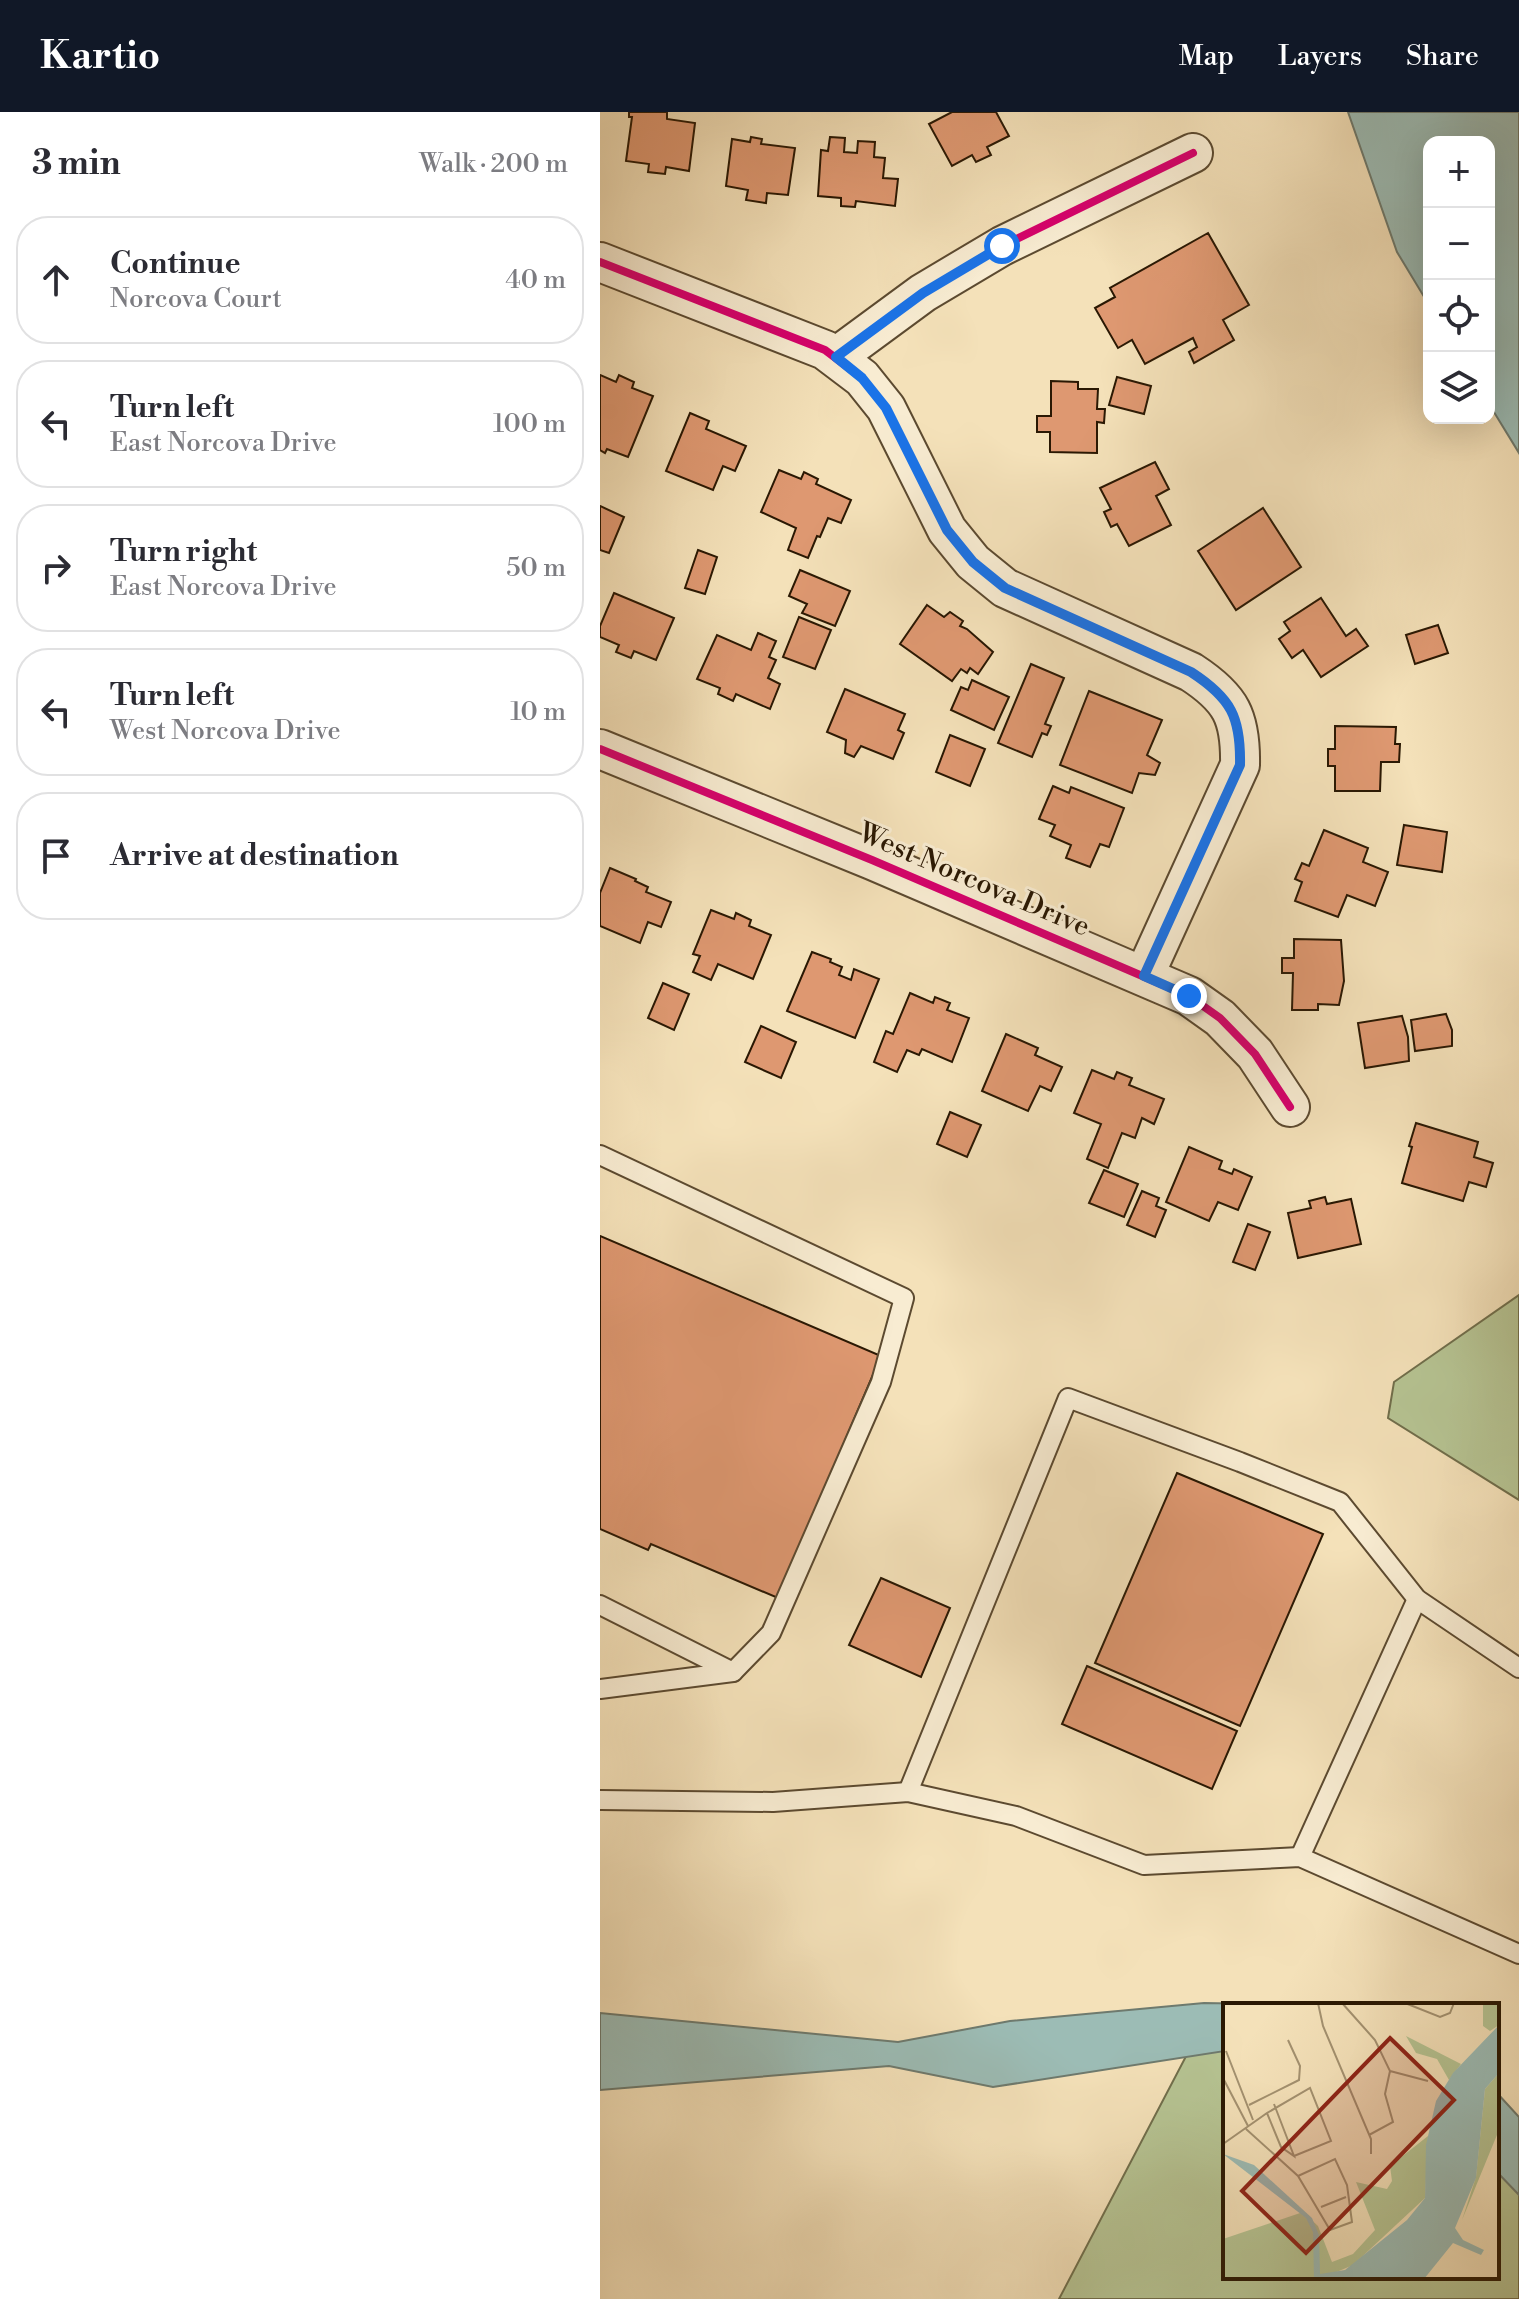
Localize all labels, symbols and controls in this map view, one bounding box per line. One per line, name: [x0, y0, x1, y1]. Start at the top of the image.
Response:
text: Kartio: [40, 33, 160, 80]
text: Map: [1179, 39, 1234, 74]
text: Layers: [1278, 39, 1362, 74]
text: Share: [1406, 39, 1479, 74]
map controls: [1423, 136, 1495, 424]
button: +: [1423, 136, 1495, 208]
text: 3 min: [32, 143, 121, 185]
text: Walk · 200 m: [419, 148, 568, 180]
button: −: [1423, 208, 1495, 280]
route start: [984, 228, 1020, 264]
text: Continue: [110, 245, 241, 283]
icon: ahead: [34, 258, 78, 302]
text: 40 m: [505, 264, 566, 296]
button: locate: [1423, 280, 1495, 352]
text: Norcova Court: [110, 283, 282, 315]
button: layers: [1423, 352, 1495, 424]
text: Turn left: [110, 389, 234, 427]
icon: left: [34, 402, 78, 446]
text: 100 m: [493, 408, 566, 440]
text: East Norcova Drive: [110, 427, 337, 459]
text: Turn right: [110, 533, 257, 571]
icon: right: [34, 546, 78, 590]
text: 50 m: [506, 552, 566, 584]
text: East Norcova Drive: [110, 571, 337, 603]
text: Turn left: [110, 677, 234, 715]
icon: left: [34, 690, 78, 734]
text: 10 m: [510, 696, 566, 728]
text: West Norcova Drive: [110, 715, 341, 747]
street label: West Norcova Drive: [852, 815, 1095, 945]
icon: arrive: [34, 834, 78, 878]
text: Arrive at destination: [110, 837, 399, 875]
route end: [1171, 978, 1207, 1014]
inset map: [1223, 2003, 1499, 2279]

